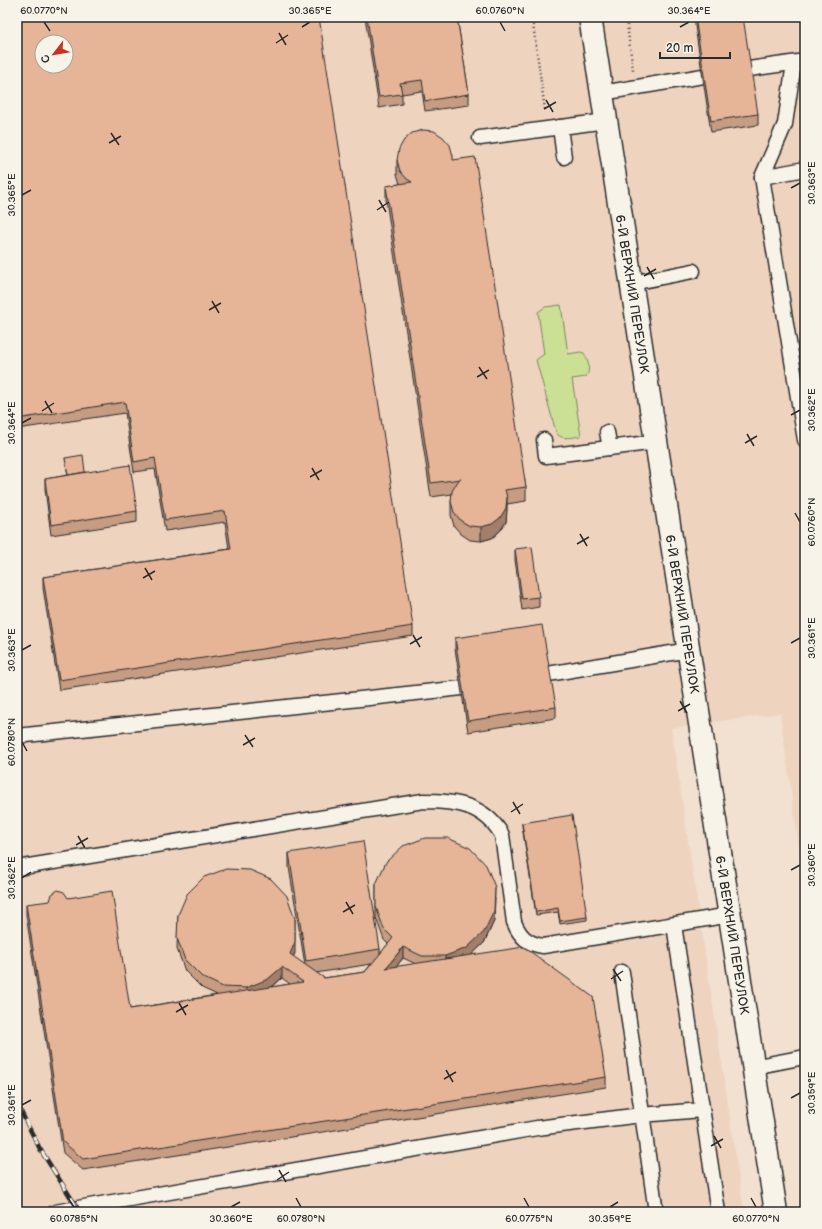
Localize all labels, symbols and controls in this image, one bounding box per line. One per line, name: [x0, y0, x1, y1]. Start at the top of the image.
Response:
text: 60.0770°N: [20, 5, 68, 17]
text: 30.365°E: [288, 5, 332, 17]
text: 60.0760°N: [476, 5, 524, 17]
text: 30.364°E: [667, 5, 711, 17]
north arrow: [34, 34, 74, 74]
scale bar: [660, 34, 730, 60]
text: 20 m: [666, 41, 693, 56]
text: С: [38, 52, 53, 66]
text: 30.363°E: [806, 161, 818, 205]
text: 30.365°E: [6, 173, 18, 217]
street label: 6-Й ВЕРХНИЙ ПЕРЕУЛОК: [612, 214, 653, 375]
text: 30.362°E: [806, 388, 818, 432]
text: 30.364°E: [6, 401, 18, 445]
text: 60.0760°N: [806, 498, 818, 546]
street label: 6-Й ВЕРХНИЙ ПЕРЕУЛОК: [662, 534, 703, 695]
text: 30.361°E: [806, 617, 818, 659]
text: 30.363°E: [6, 628, 18, 672]
text: 60.0780°N: [6, 718, 18, 766]
text: 30.360°E: [806, 843, 818, 887]
street label: 6-Й ВЕРХНИЙ ПЕРЕУЛОК: [712, 855, 753, 1016]
text: 30.362°E: [6, 856, 18, 900]
text: 30.359°E: [806, 1071, 818, 1114]
text: 30.361°E: [6, 1084, 18, 1126]
text: 60.0785°N: [50, 1213, 98, 1225]
text: 30.360°E: [209, 1213, 253, 1225]
text: 60.0780°N: [277, 1213, 325, 1225]
text: 60.0775°N: [505, 1213, 553, 1225]
text: 30.359°E: [589, 1213, 632, 1225]
text: 60.0770°N: [732, 1213, 780, 1225]

